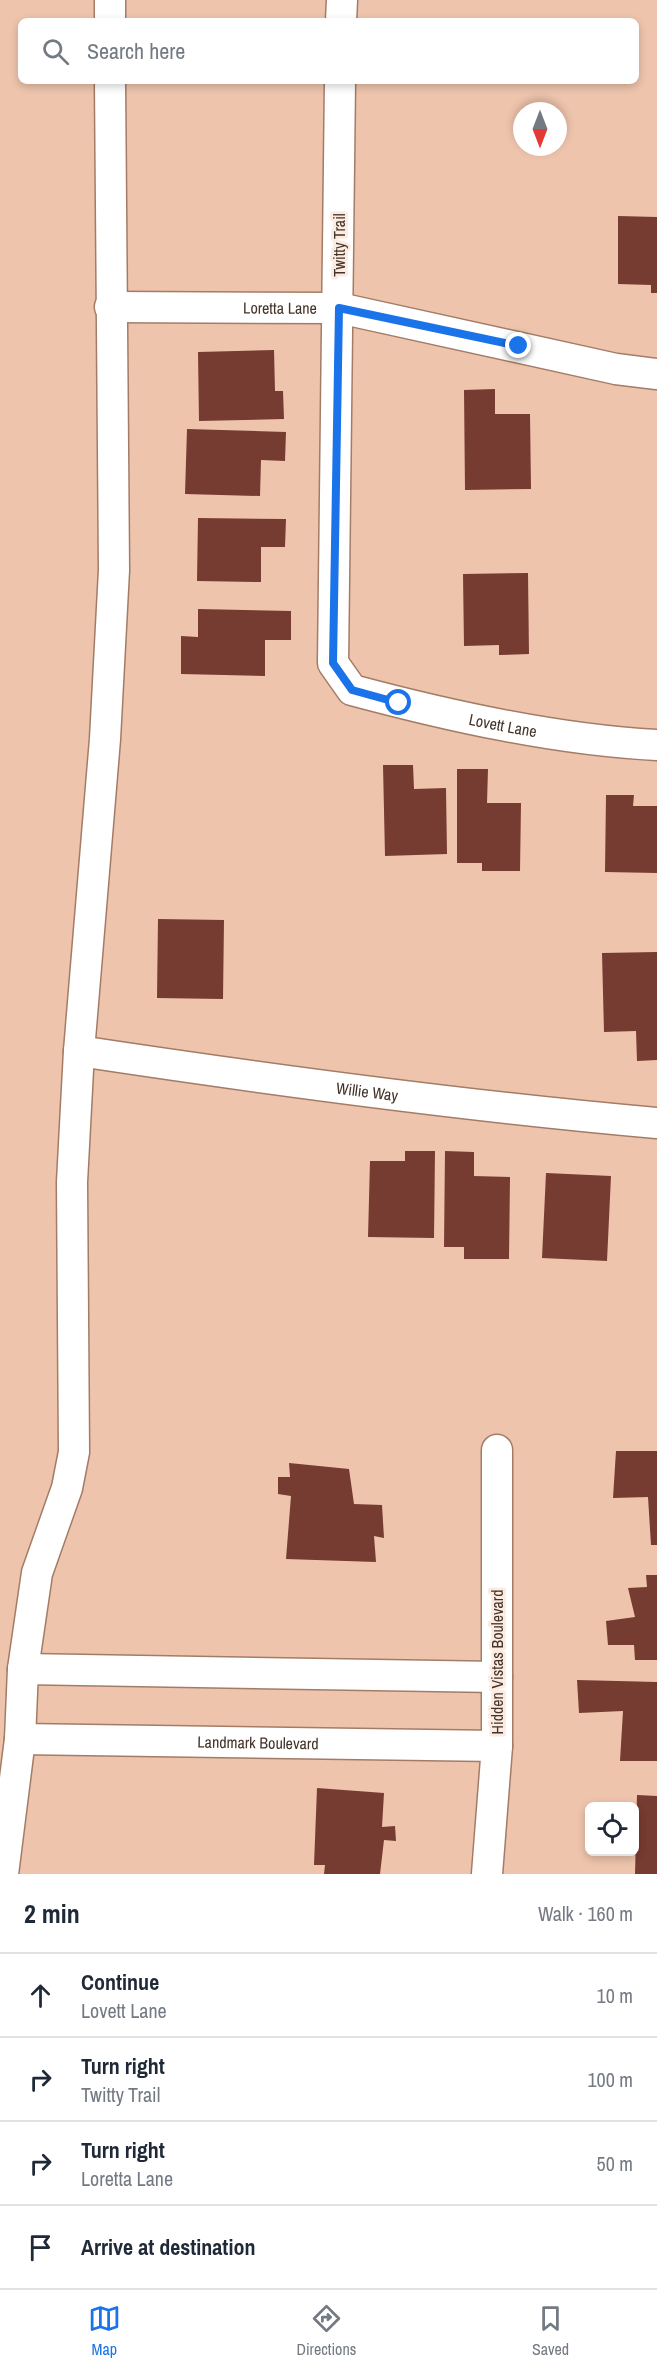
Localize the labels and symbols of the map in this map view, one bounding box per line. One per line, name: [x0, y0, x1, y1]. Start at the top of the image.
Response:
north arrow: [513, 102, 567, 156]
street label: Twitty Trail: [328, 213, 350, 277]
street label: Loretta Lane: [243, 297, 317, 319]
route end: [505, 332, 531, 358]
route start: [385, 689, 411, 715]
street label: Lovett Lane: [467, 708, 538, 742]
street label: Willie Way: [335, 1077, 400, 1106]
street label: Hidden Vistas Boulevard: [486, 1590, 508, 1734]
street label: Landmark Boulevard: [197, 1731, 319, 1754]

